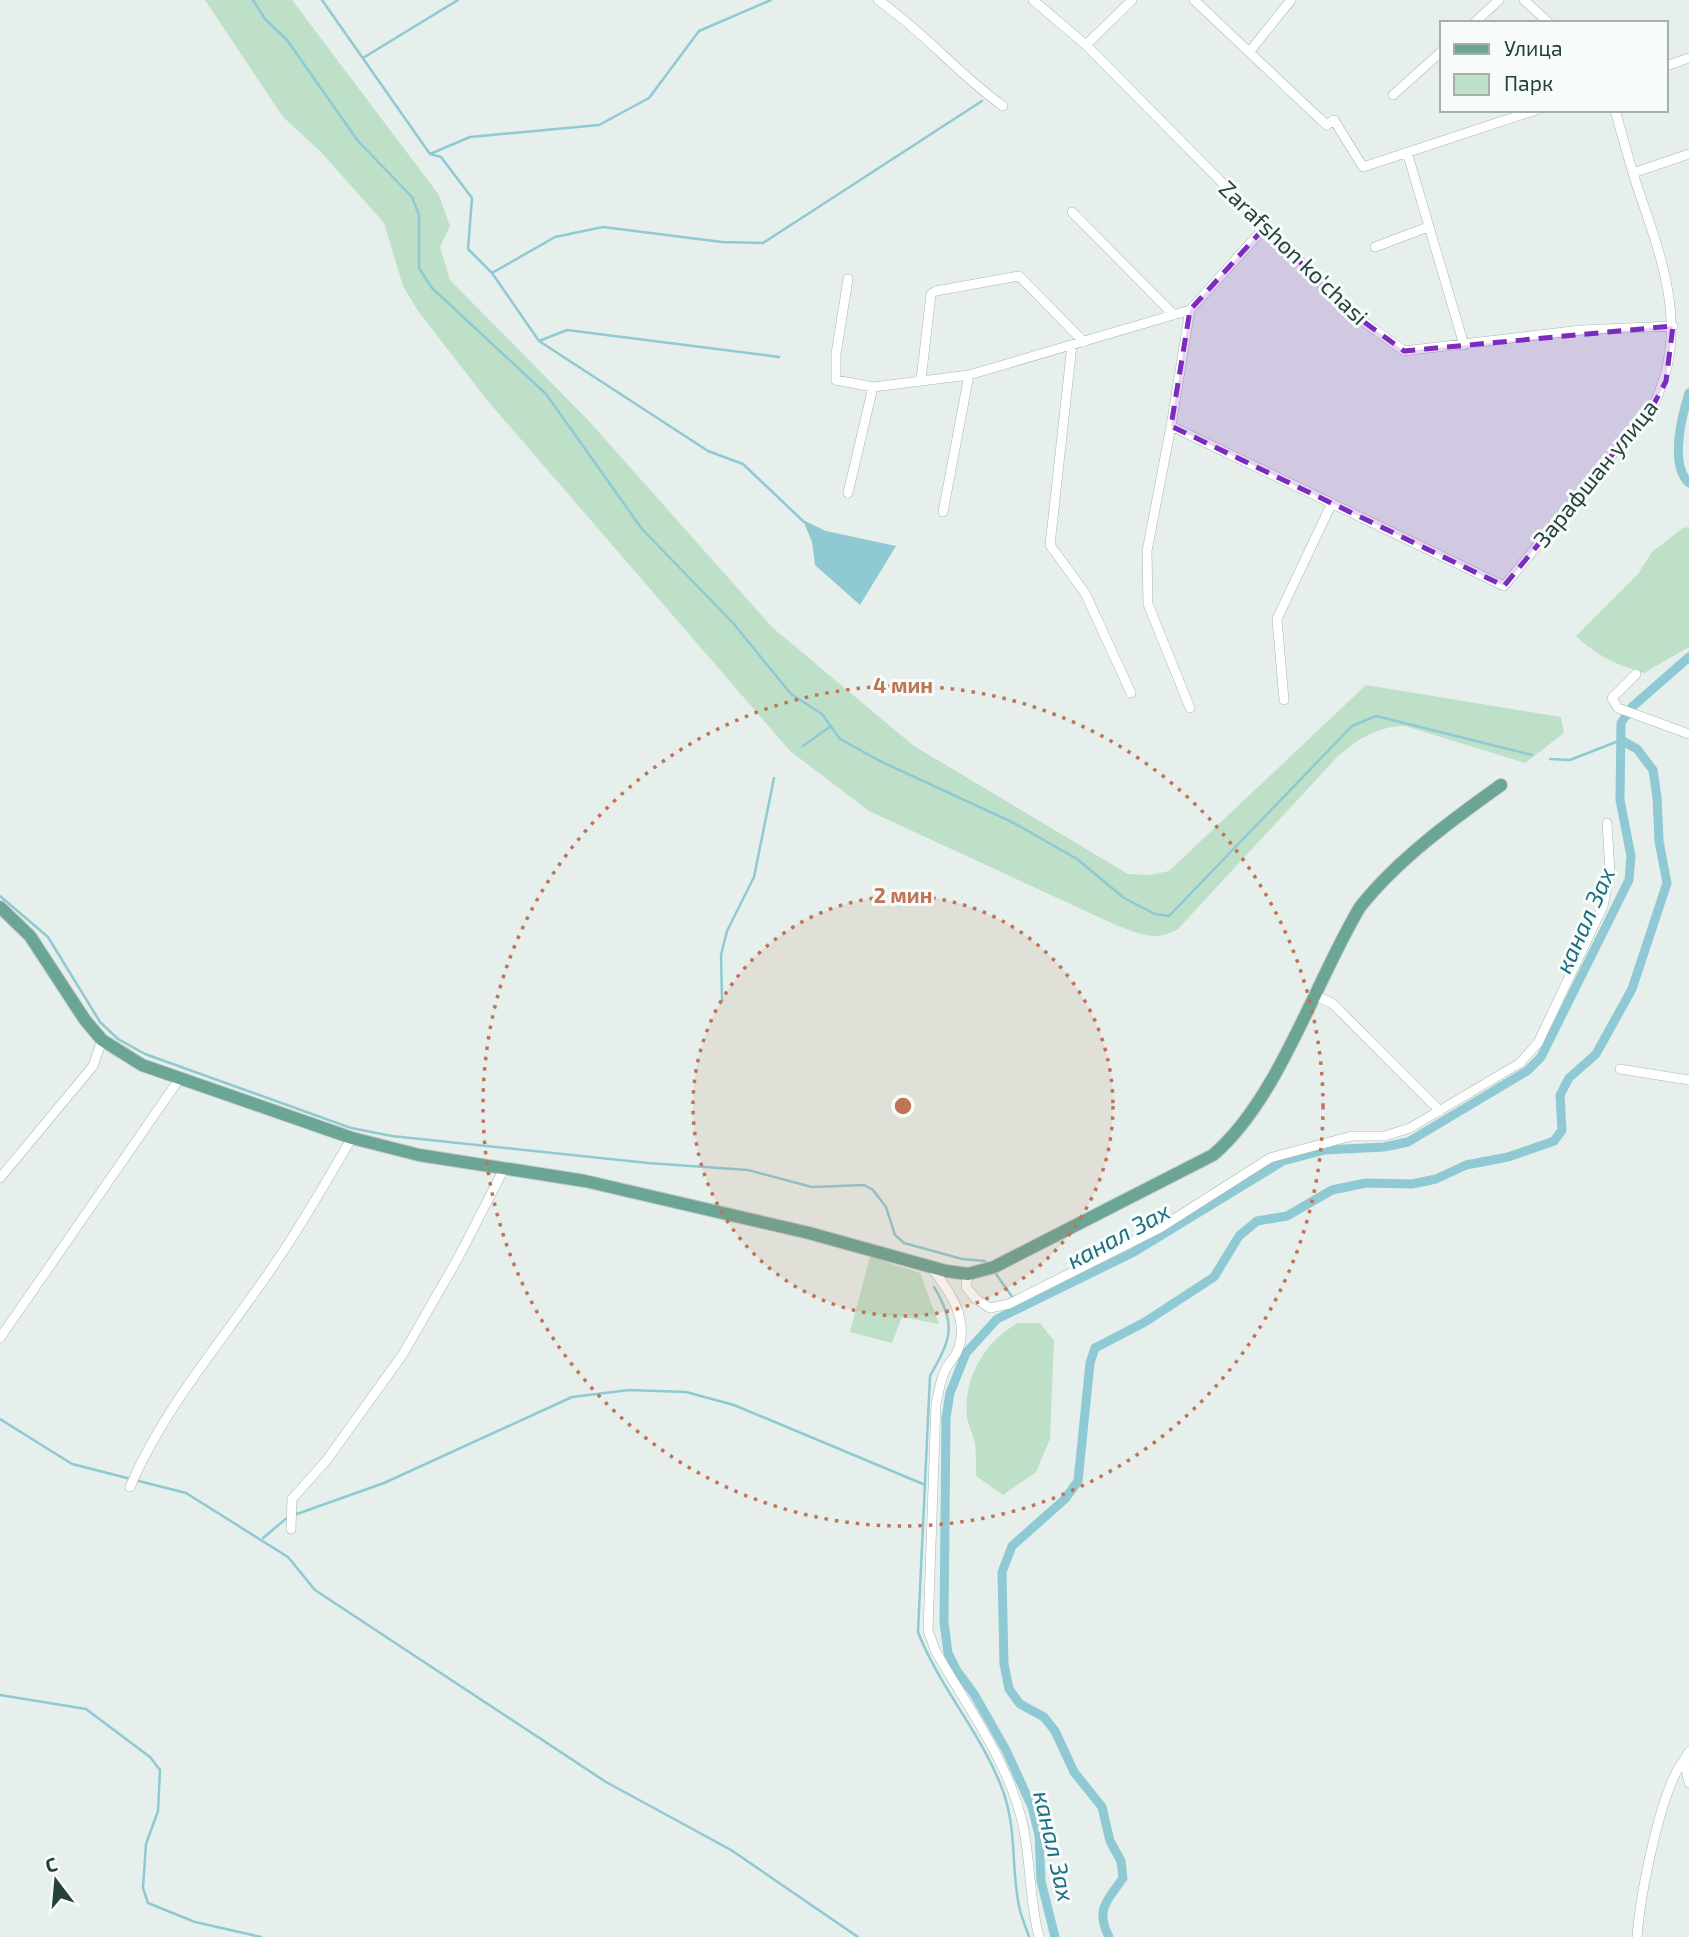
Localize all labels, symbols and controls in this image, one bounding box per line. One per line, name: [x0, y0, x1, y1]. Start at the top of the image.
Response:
legend: [1440, 21, 1668, 112]
text: Улица: [1504, 35, 1563, 60]
text: Парк: [1504, 70, 1553, 95]
street label: Zarafshon ko'chasi: [1214, 174, 1374, 330]
street label: Зарафшан улица: [1527, 393, 1664, 553]
text: 4 мин: [873, 672, 933, 697]
water label: канал Зах: [1548, 862, 1620, 977]
text: 2 мин: [874, 882, 932, 907]
centre of rings: [891, 1094, 915, 1118]
water label: канал Зах: [1061, 1196, 1175, 1274]
water label: канал Зах: [1028, 1788, 1082, 1904]
north arrow: [21, 1846, 91, 1916]
text: С: [43, 1852, 60, 1877]

